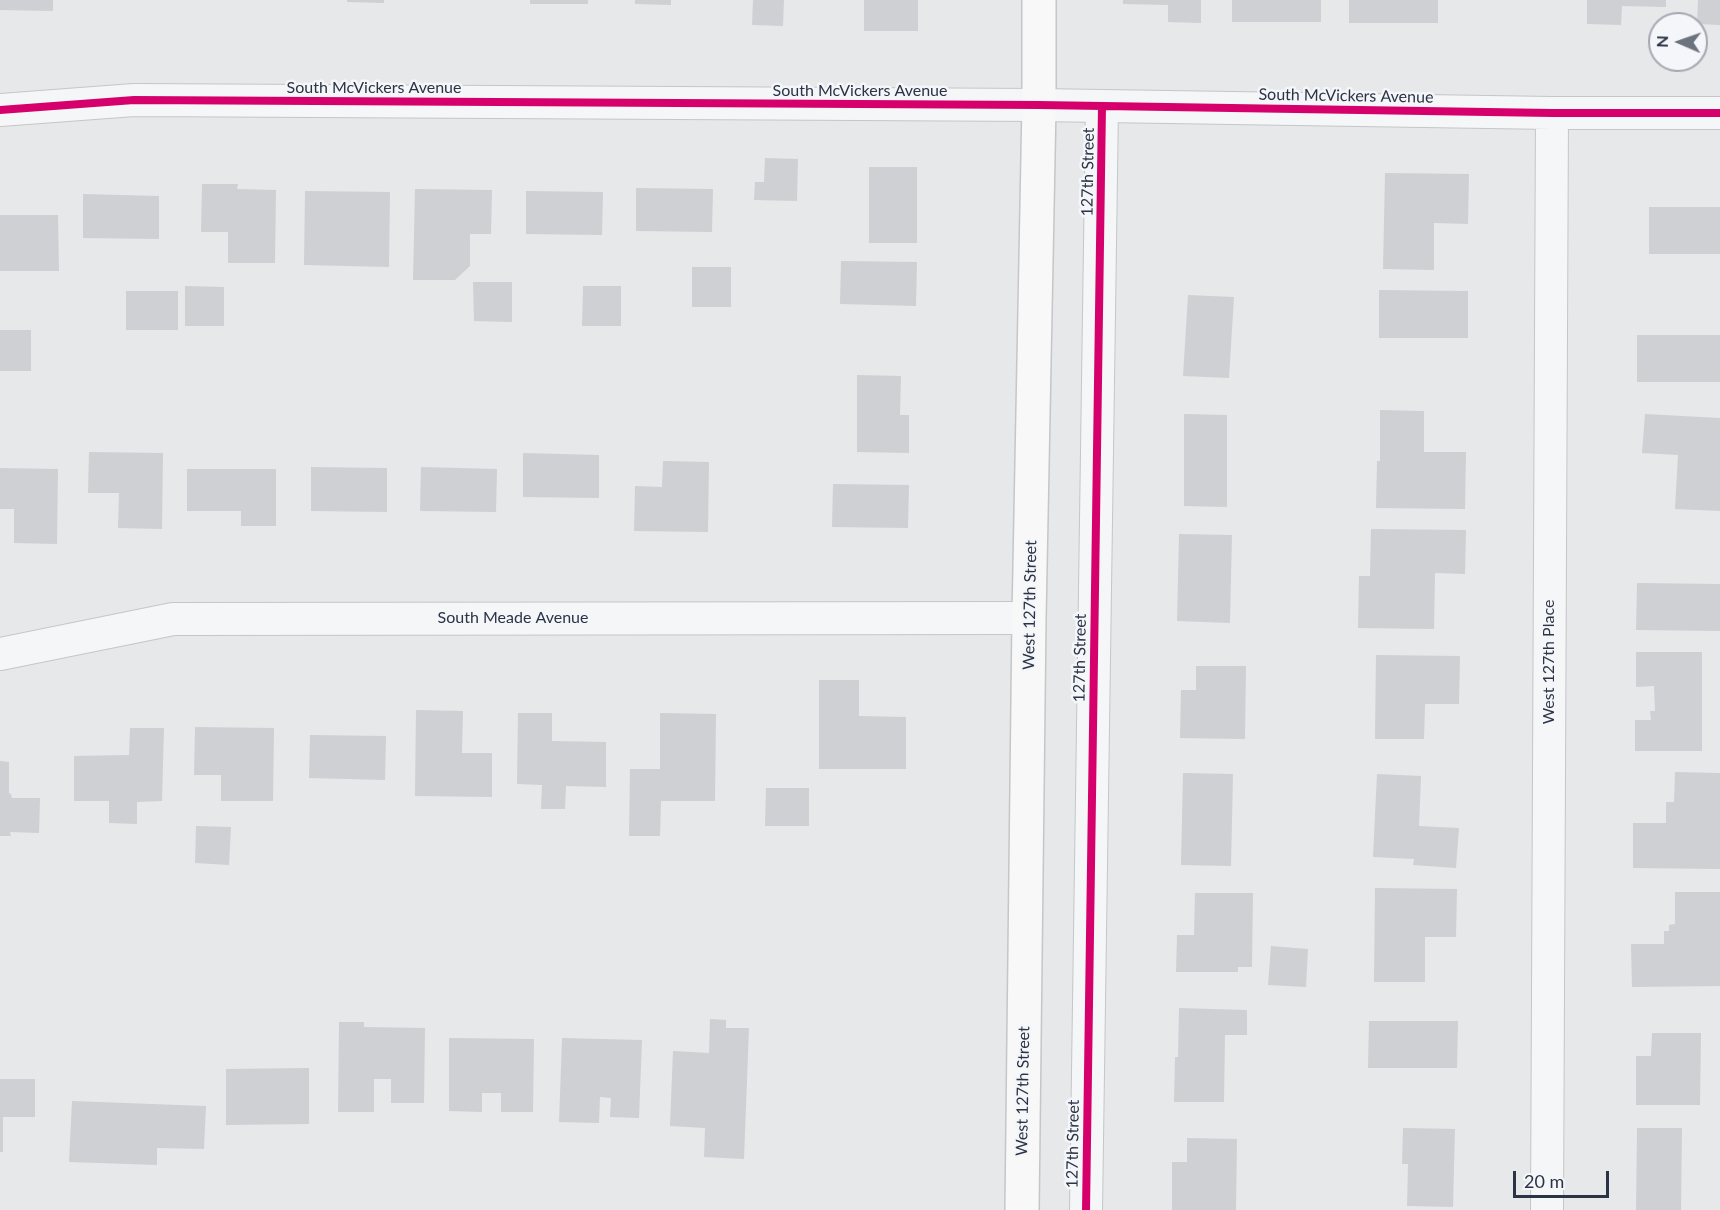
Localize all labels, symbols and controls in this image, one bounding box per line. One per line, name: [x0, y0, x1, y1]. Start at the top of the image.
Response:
north arrow: [1648, 12, 1708, 72]
text: N: [1652, 35, 1671, 48]
street label: South McVickers Avenue: [287, 78, 461, 98]
street label: South McVickers Avenue: [773, 81, 947, 101]
street label: South McVickers Avenue: [1258, 85, 1434, 107]
street label: 127th Street: [1078, 127, 1098, 217]
street label: West 127th Street: [1019, 540, 1041, 670]
street label: West 127th Place: [1539, 600, 1559, 724]
street label: South Meade Avenue: [438, 608, 588, 628]
street label: 127th Street: [1070, 613, 1090, 703]
street label: West 127th Street: [1012, 1026, 1034, 1156]
street label: 127th Street: [1063, 1099, 1083, 1189]
scale bar: [1516, 1159, 1612, 1197]
text: 20 m: [1524, 1170, 1564, 1192]

